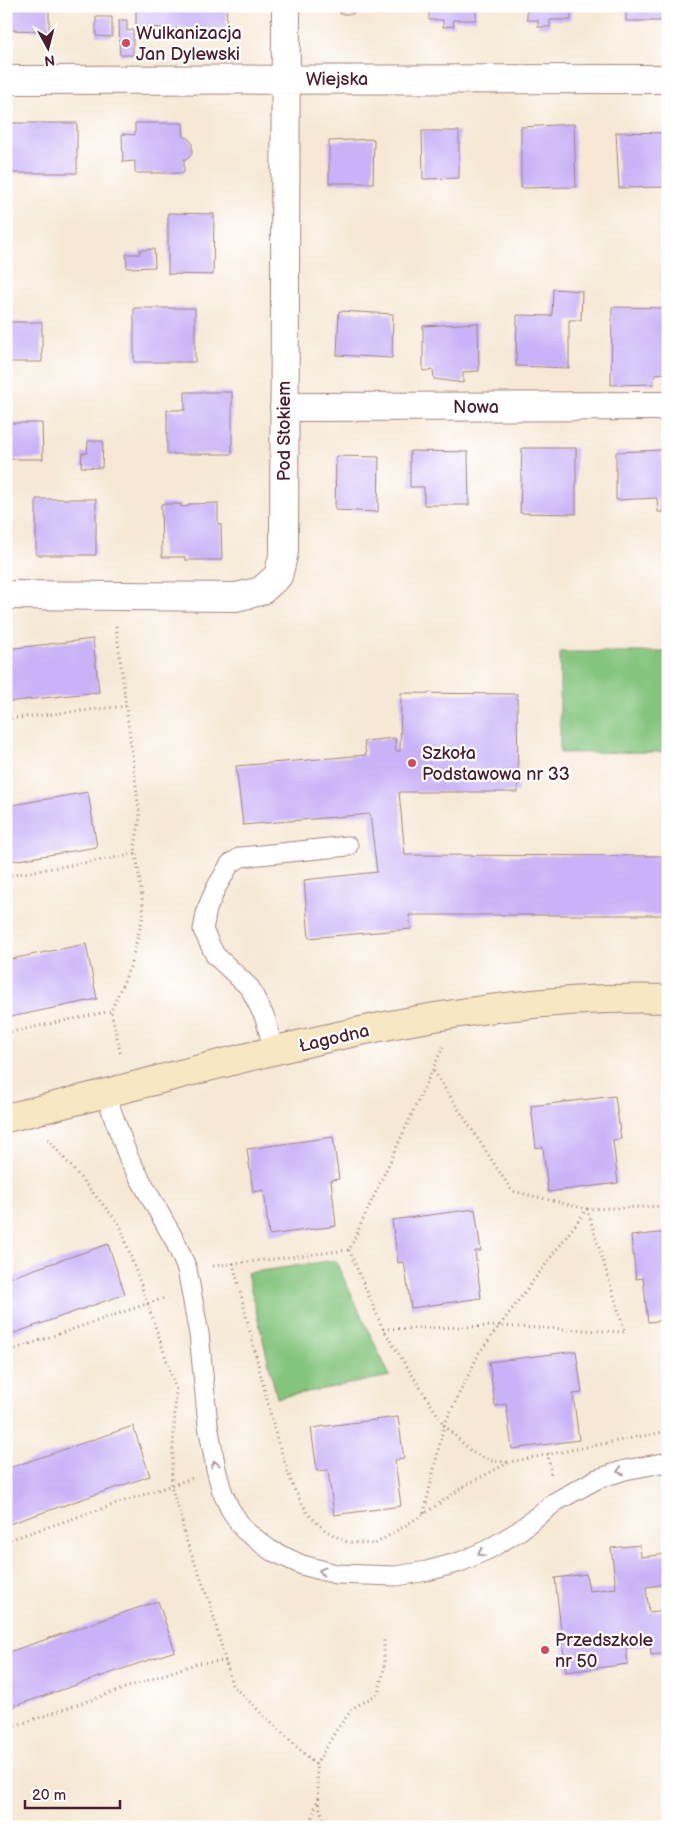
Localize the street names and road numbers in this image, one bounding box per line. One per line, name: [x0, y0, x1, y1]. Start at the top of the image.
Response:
street label: Wiejska: [306, 69, 368, 90]
street label: Pod Stokiem: [274, 381, 295, 481]
street label: Nowa: [453, 397, 499, 418]
street label: Łagodna: [297, 1020, 371, 1057]

